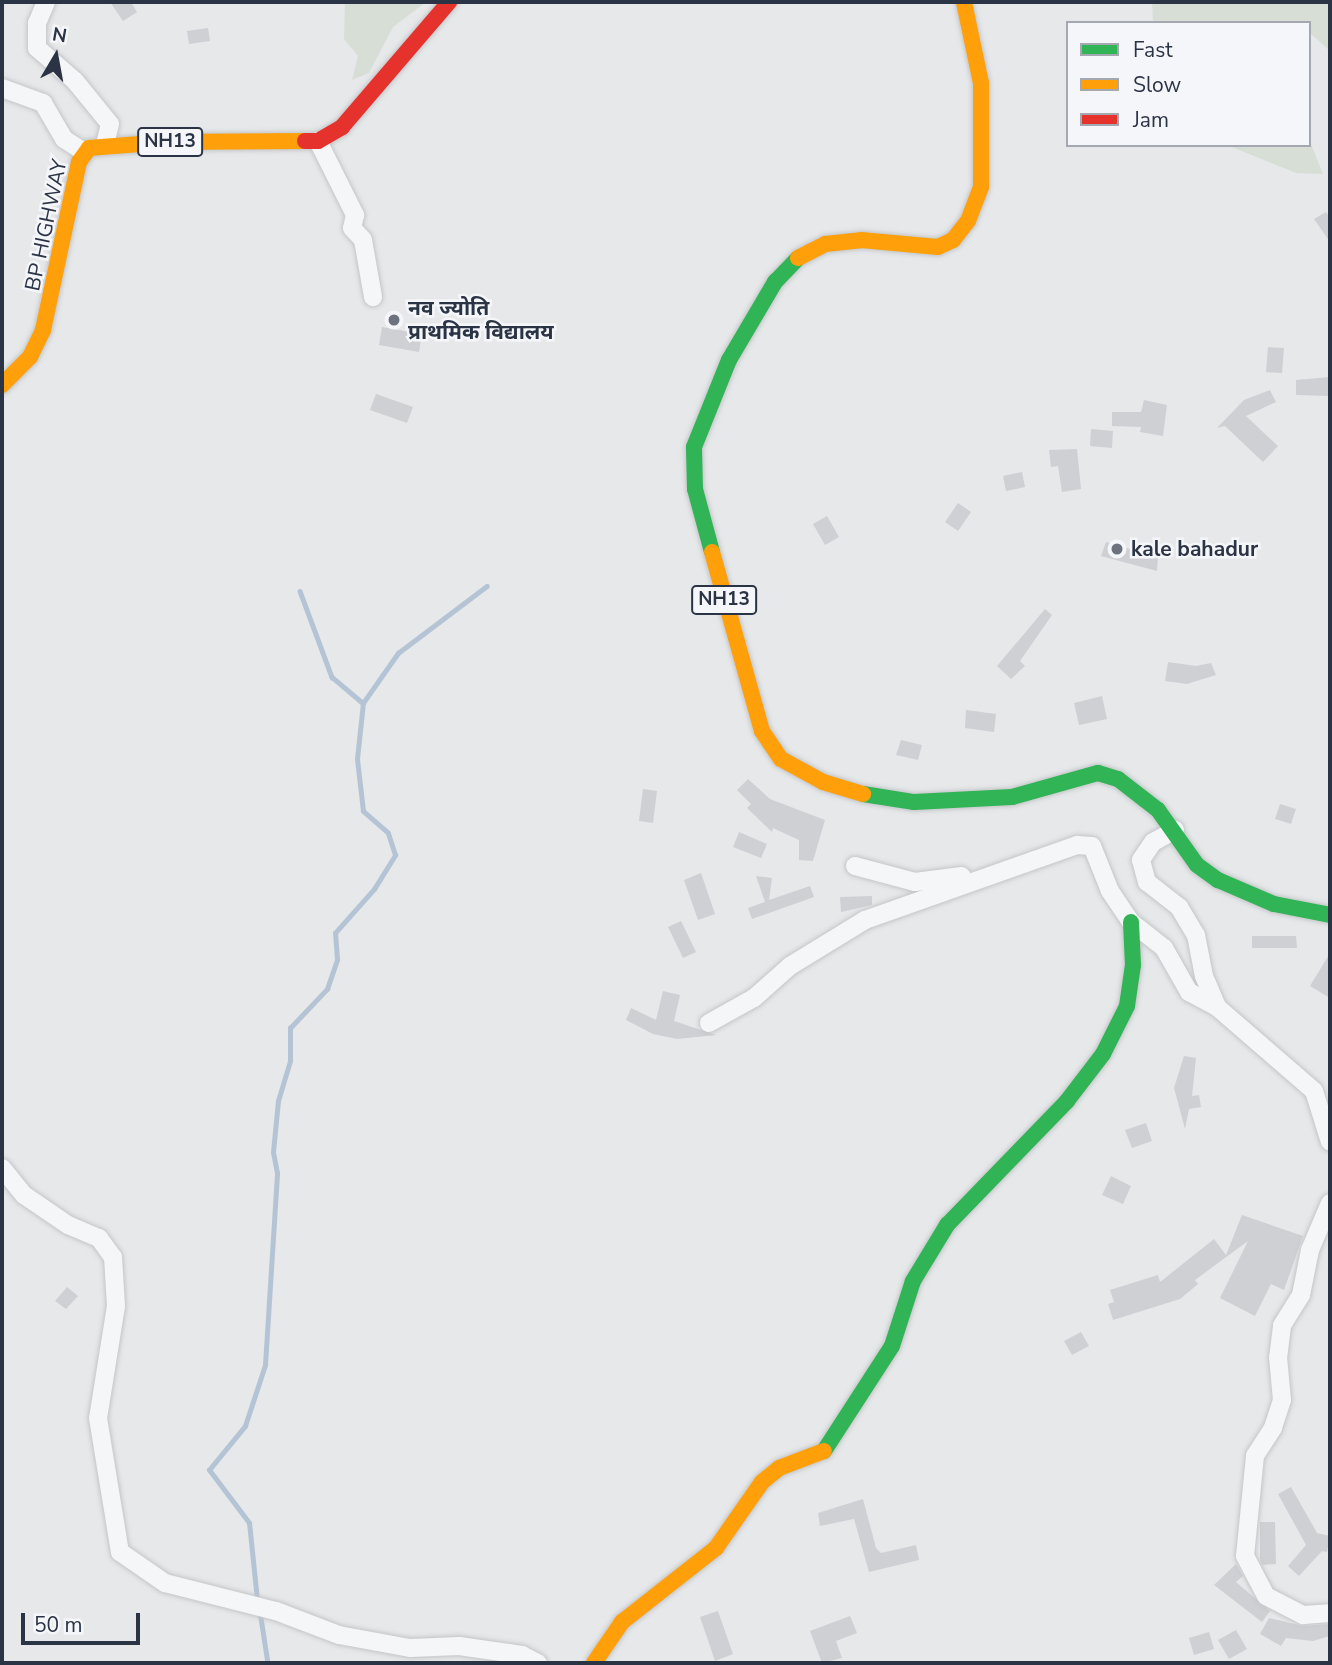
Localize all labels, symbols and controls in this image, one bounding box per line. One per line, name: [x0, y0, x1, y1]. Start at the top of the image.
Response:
north arrow: [21, 21, 91, 91]
text: N: [50, 21, 69, 49]
legend: [1066, 21, 1311, 147]
text: Fast: [1133, 36, 1173, 64]
text: Slow: [1133, 71, 1181, 99]
text: Jam: [1133, 106, 1169, 134]
road number: NH13: [137, 126, 203, 158]
street label: BP HIGHWAY: [20, 157, 72, 293]
place label: नव ज्योति प्राथमिक विद्यालय: [408, 295, 554, 345]
marker: नव ज्योति प्राथमिक विद्यालय: [386, 312, 402, 328]
place label: kale bahadur: [1131, 536, 1258, 562]
marker: kale bahadur: [1109, 541, 1125, 557]
road number: NH13: [691, 584, 757, 615]
scale bar: [24, 1598, 144, 1642]
text: 50 m: [34, 1611, 83, 1639]

